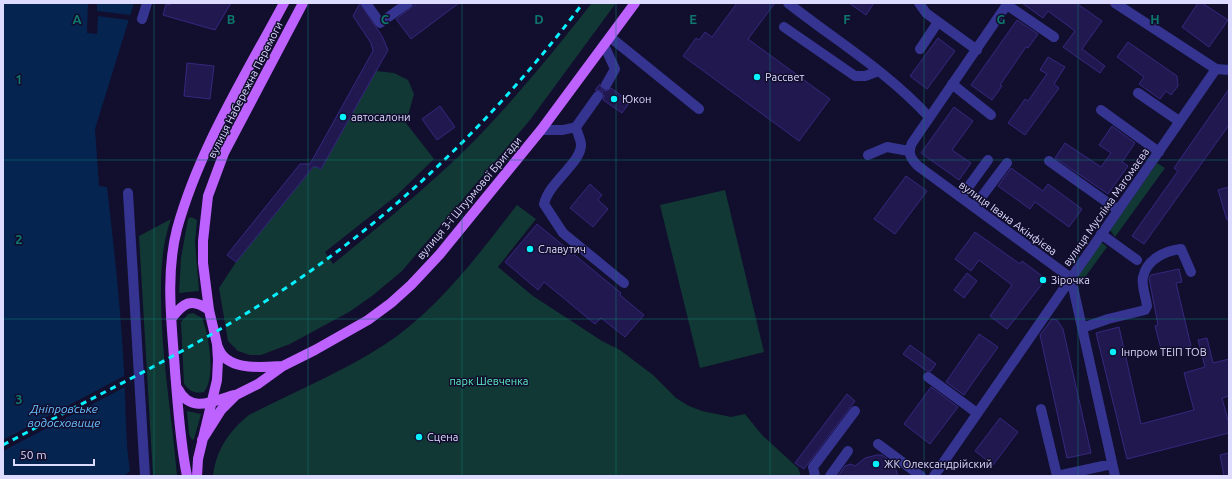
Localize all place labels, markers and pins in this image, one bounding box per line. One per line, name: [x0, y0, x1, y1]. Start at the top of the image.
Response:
place label: Рассвет: [765, 71, 805, 83]
marker: Рассвет: [752, 72, 762, 82]
place label: Юкон: [622, 93, 652, 105]
marker: Юкон: [609, 94, 619, 104]
place label: автосалони: [351, 111, 411, 123]
marker: автосалони: [338, 112, 348, 122]
place label: Славутич: [538, 243, 586, 255]
marker: Славутич: [525, 244, 535, 254]
place label: Зірочка: [1051, 274, 1090, 286]
marker: Зірочка: [1038, 275, 1048, 285]
place label: Інпром ТЕІП ТОВ: [1121, 346, 1207, 358]
marker: Інпром ТЕІП ТОВ: [1108, 347, 1118, 357]
place label: Сцена: [427, 431, 458, 443]
marker: Сцена: [414, 432, 424, 442]
place label: ЖК Олександрійский: [884, 458, 992, 470]
marker: ЖК Олександрійский: [871, 459, 881, 469]

